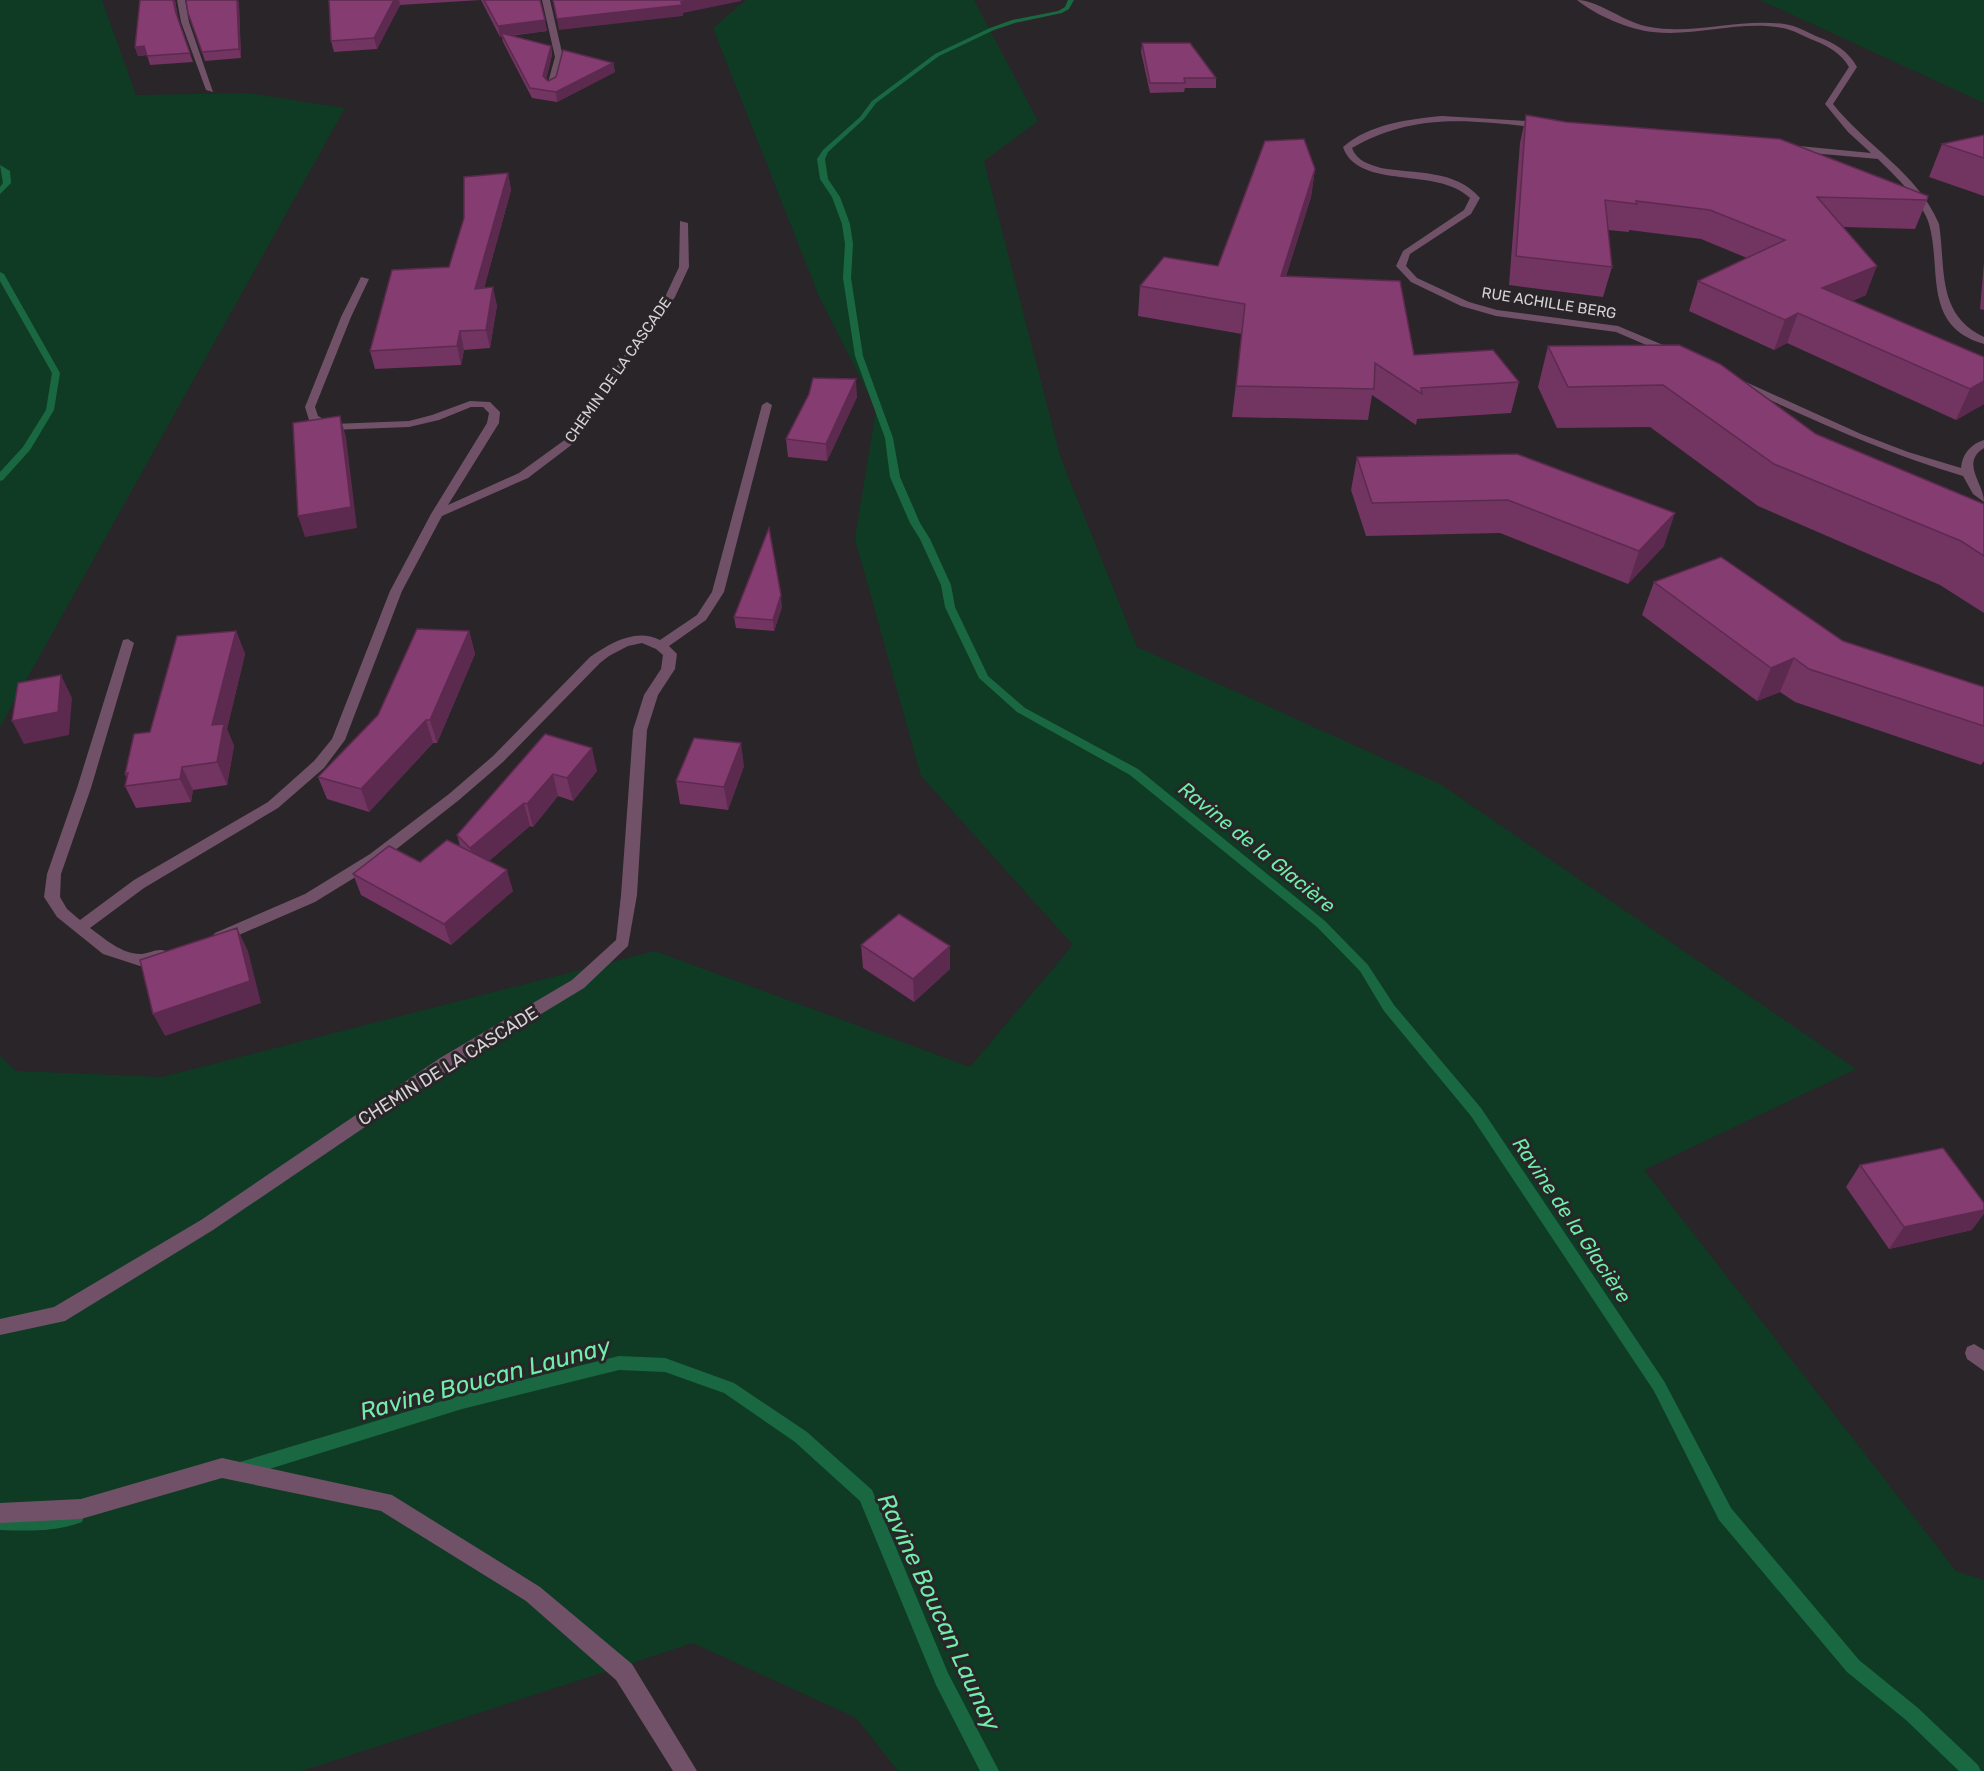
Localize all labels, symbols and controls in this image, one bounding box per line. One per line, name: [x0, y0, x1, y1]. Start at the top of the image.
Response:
street label: RUE ACHILLE BERG: [1480, 283, 1618, 323]
street label: CHEMIN DE LA CASCADE: [561, 294, 675, 446]
water label: Ravine de la Glacière: [1174, 776, 1340, 918]
street label: CHEMIN DE LA CASCADE: [354, 1002, 542, 1130]
water label: Ravine de la Glacière: [1508, 1133, 1636, 1307]
water label: Ravine Boucan Launay: [356, 1332, 614, 1426]
water label: Ravine Boucan Launay: [872, 1489, 1007, 1736]

